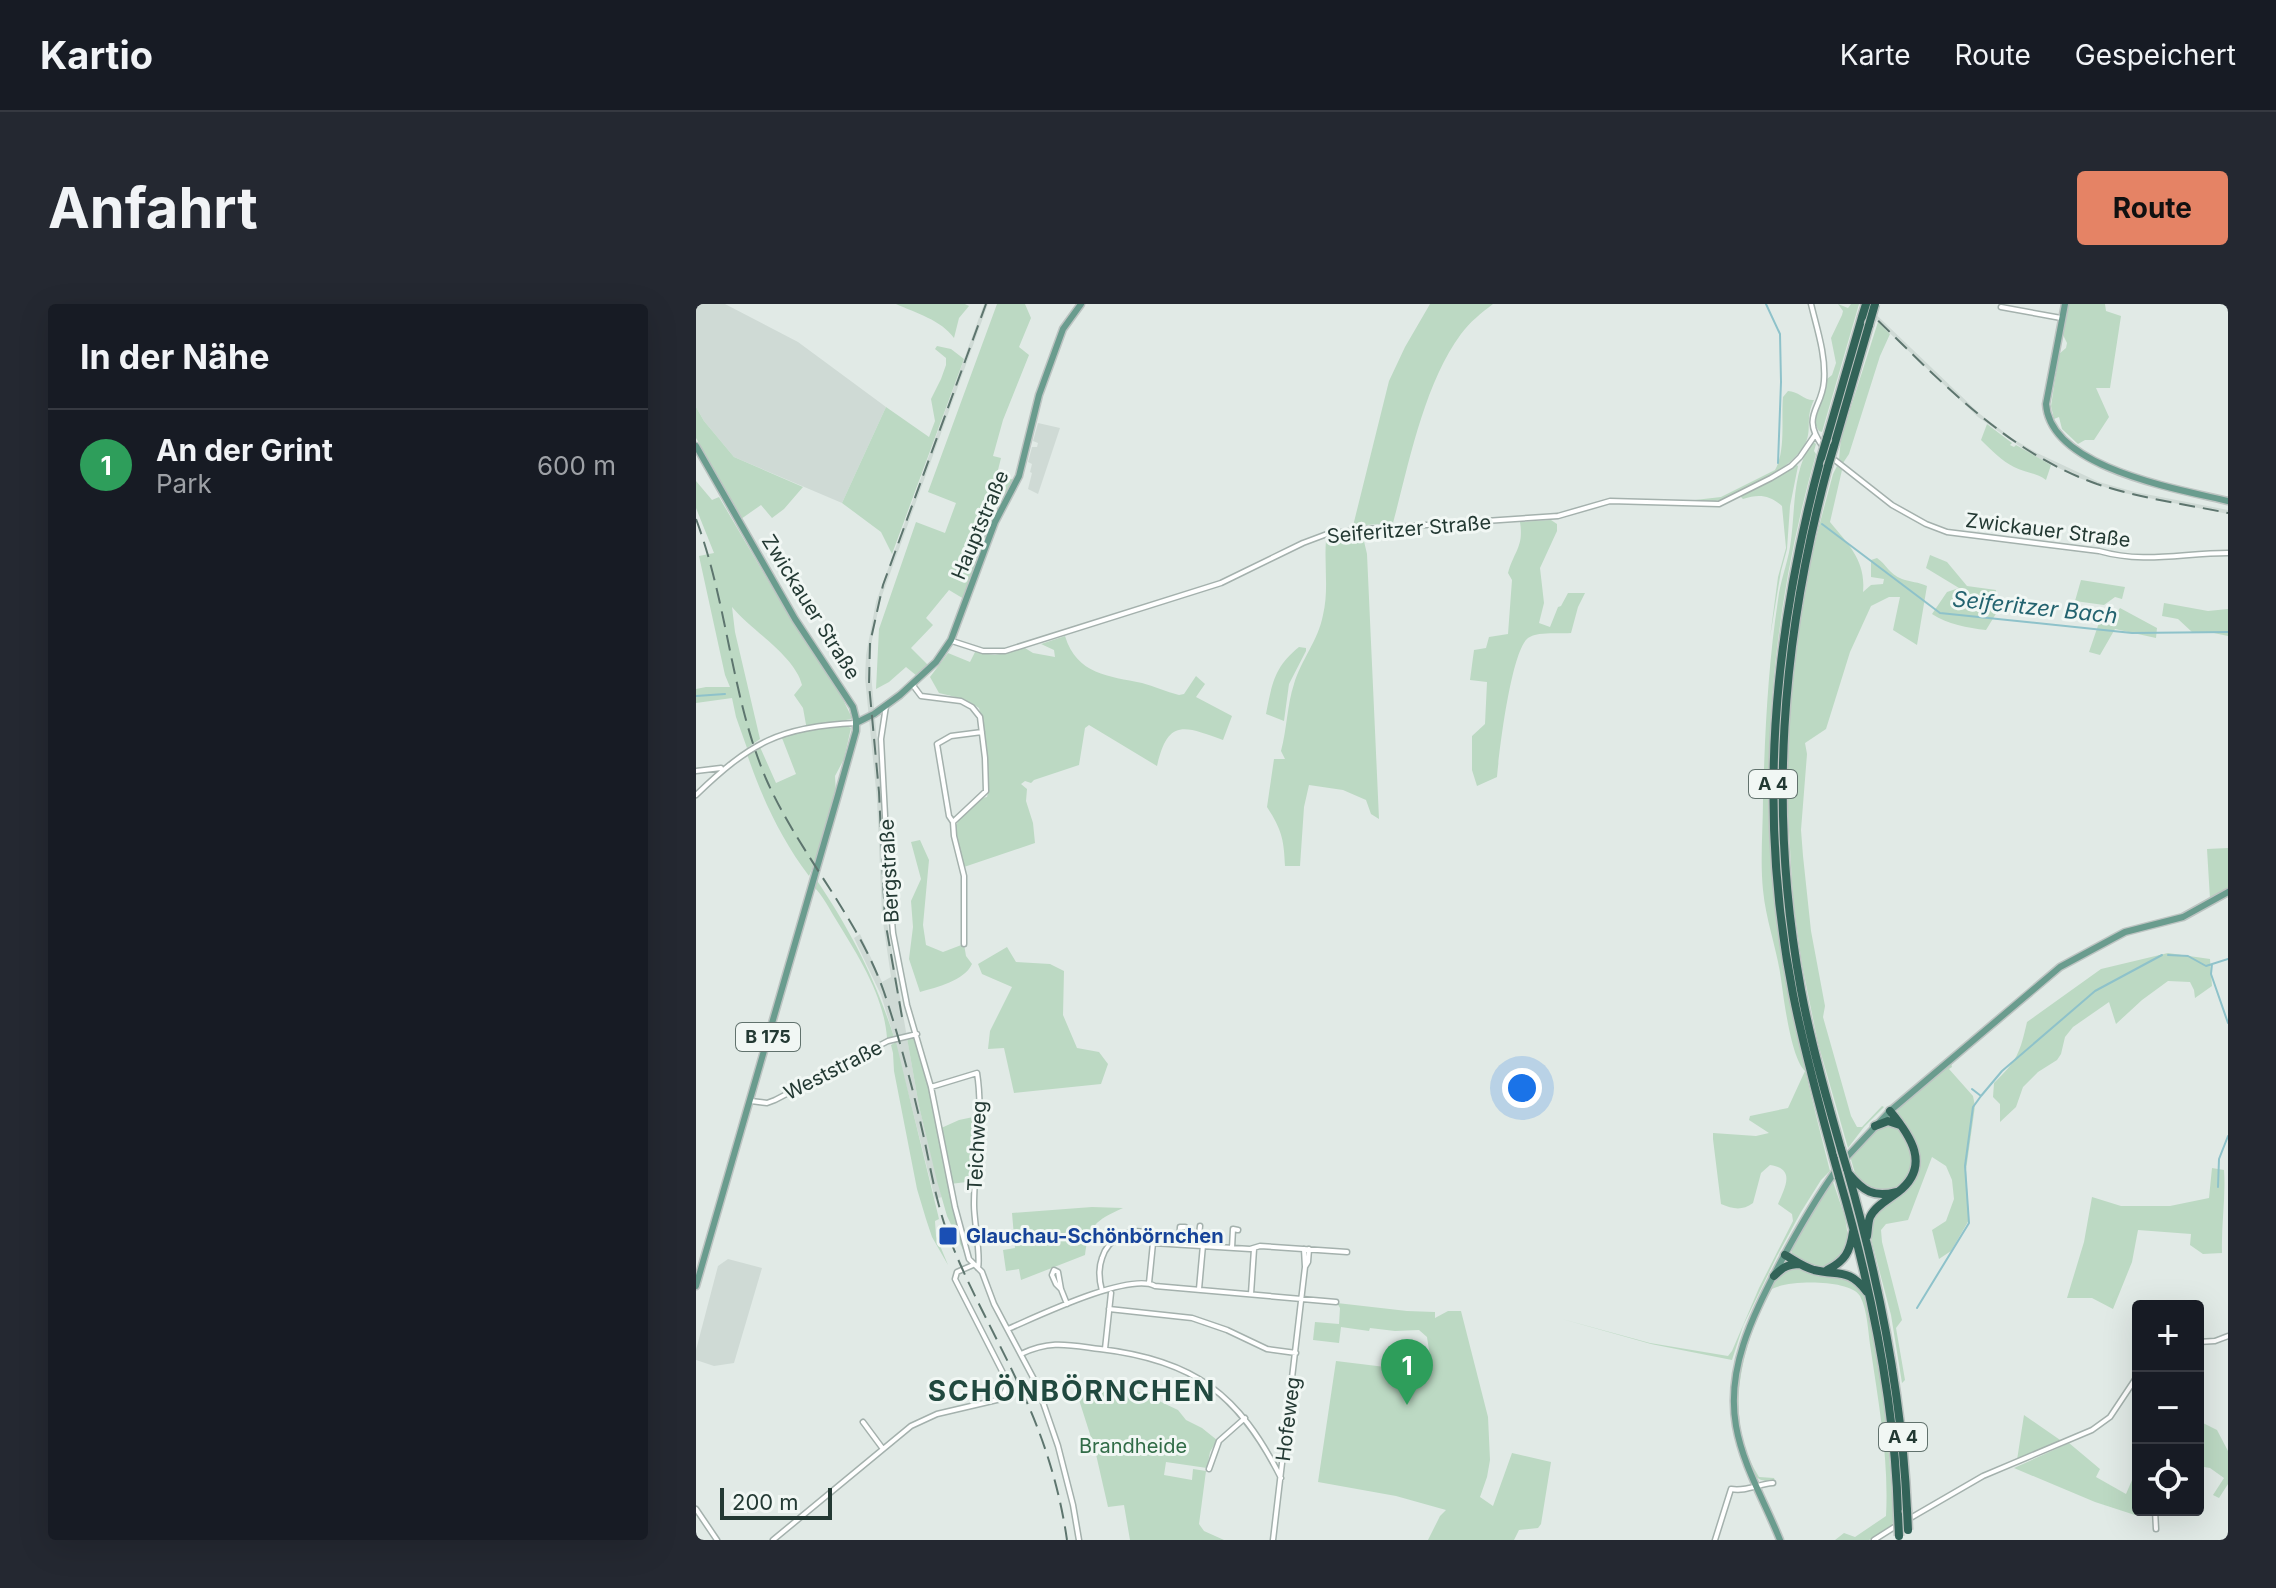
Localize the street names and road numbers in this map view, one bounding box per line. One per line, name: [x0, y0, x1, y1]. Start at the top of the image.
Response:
street label: Hauptstraße: [946, 467, 1014, 583]
street label: Zwickauer Straße: [1964, 508, 2132, 552]
street label: Seiferitzer Straße: [1326, 510, 1492, 548]
street label: Zwickauer Straße: [757, 530, 865, 684]
road number: A 4: [1749, 770, 1797, 798]
street label: Bergstraße: [874, 818, 904, 924]
road number: B 175: [736, 1023, 800, 1051]
street label: Weststraße: [780, 1035, 886, 1105]
street label: Teichweg: [963, 1100, 991, 1192]
street label: Hofeweg: [1271, 1375, 1305, 1463]
road number: A 4: [1879, 1423, 1927, 1451]

